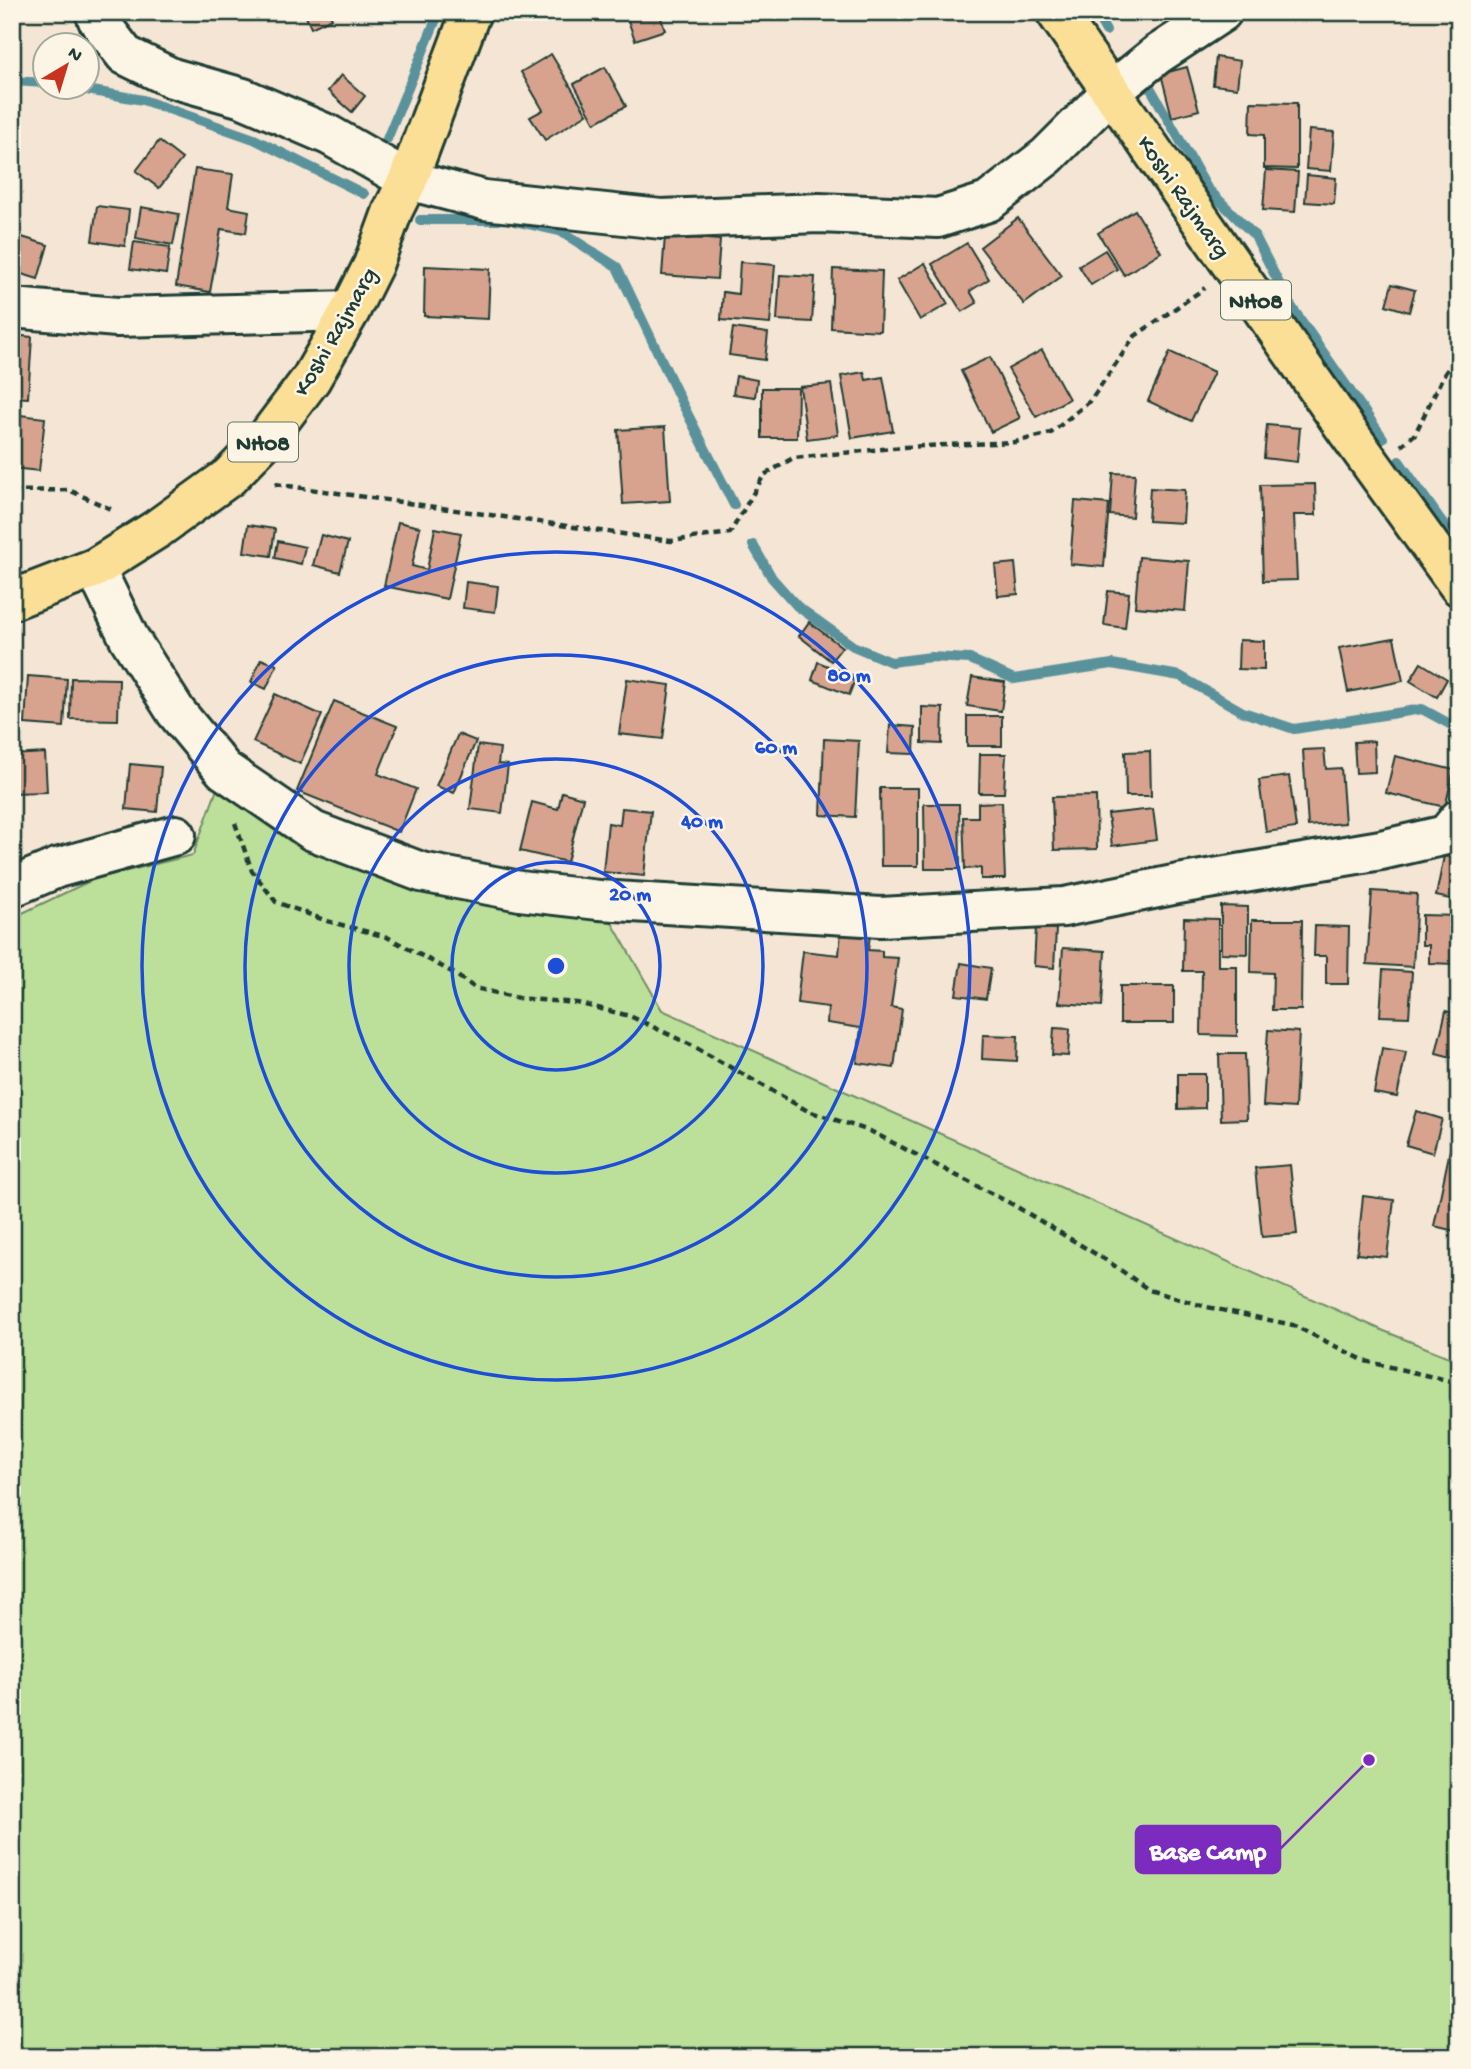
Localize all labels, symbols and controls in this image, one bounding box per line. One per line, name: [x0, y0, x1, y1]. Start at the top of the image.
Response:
north arrow: [32, 32, 102, 102]
text: N: [62, 42, 86, 68]
street label: Koshi Rajmarg: [1129, 131, 1235, 265]
street label: Koshi Rajmarg: [289, 263, 386, 402]
road number: NH08: [1221, 280, 1291, 320]
road number: NH08: [228, 422, 298, 462]
text: 80 m: [827, 665, 871, 690]
text: 60 m: [755, 737, 797, 762]
text: 40 m: [680, 811, 723, 836]
text: 20 m: [609, 884, 651, 909]
centre of rings: [544, 954, 568, 978]
callout: Base Camp: [1136, 1826, 1280, 1873]
text: Base Camp: [1149, 1839, 1267, 1870]

